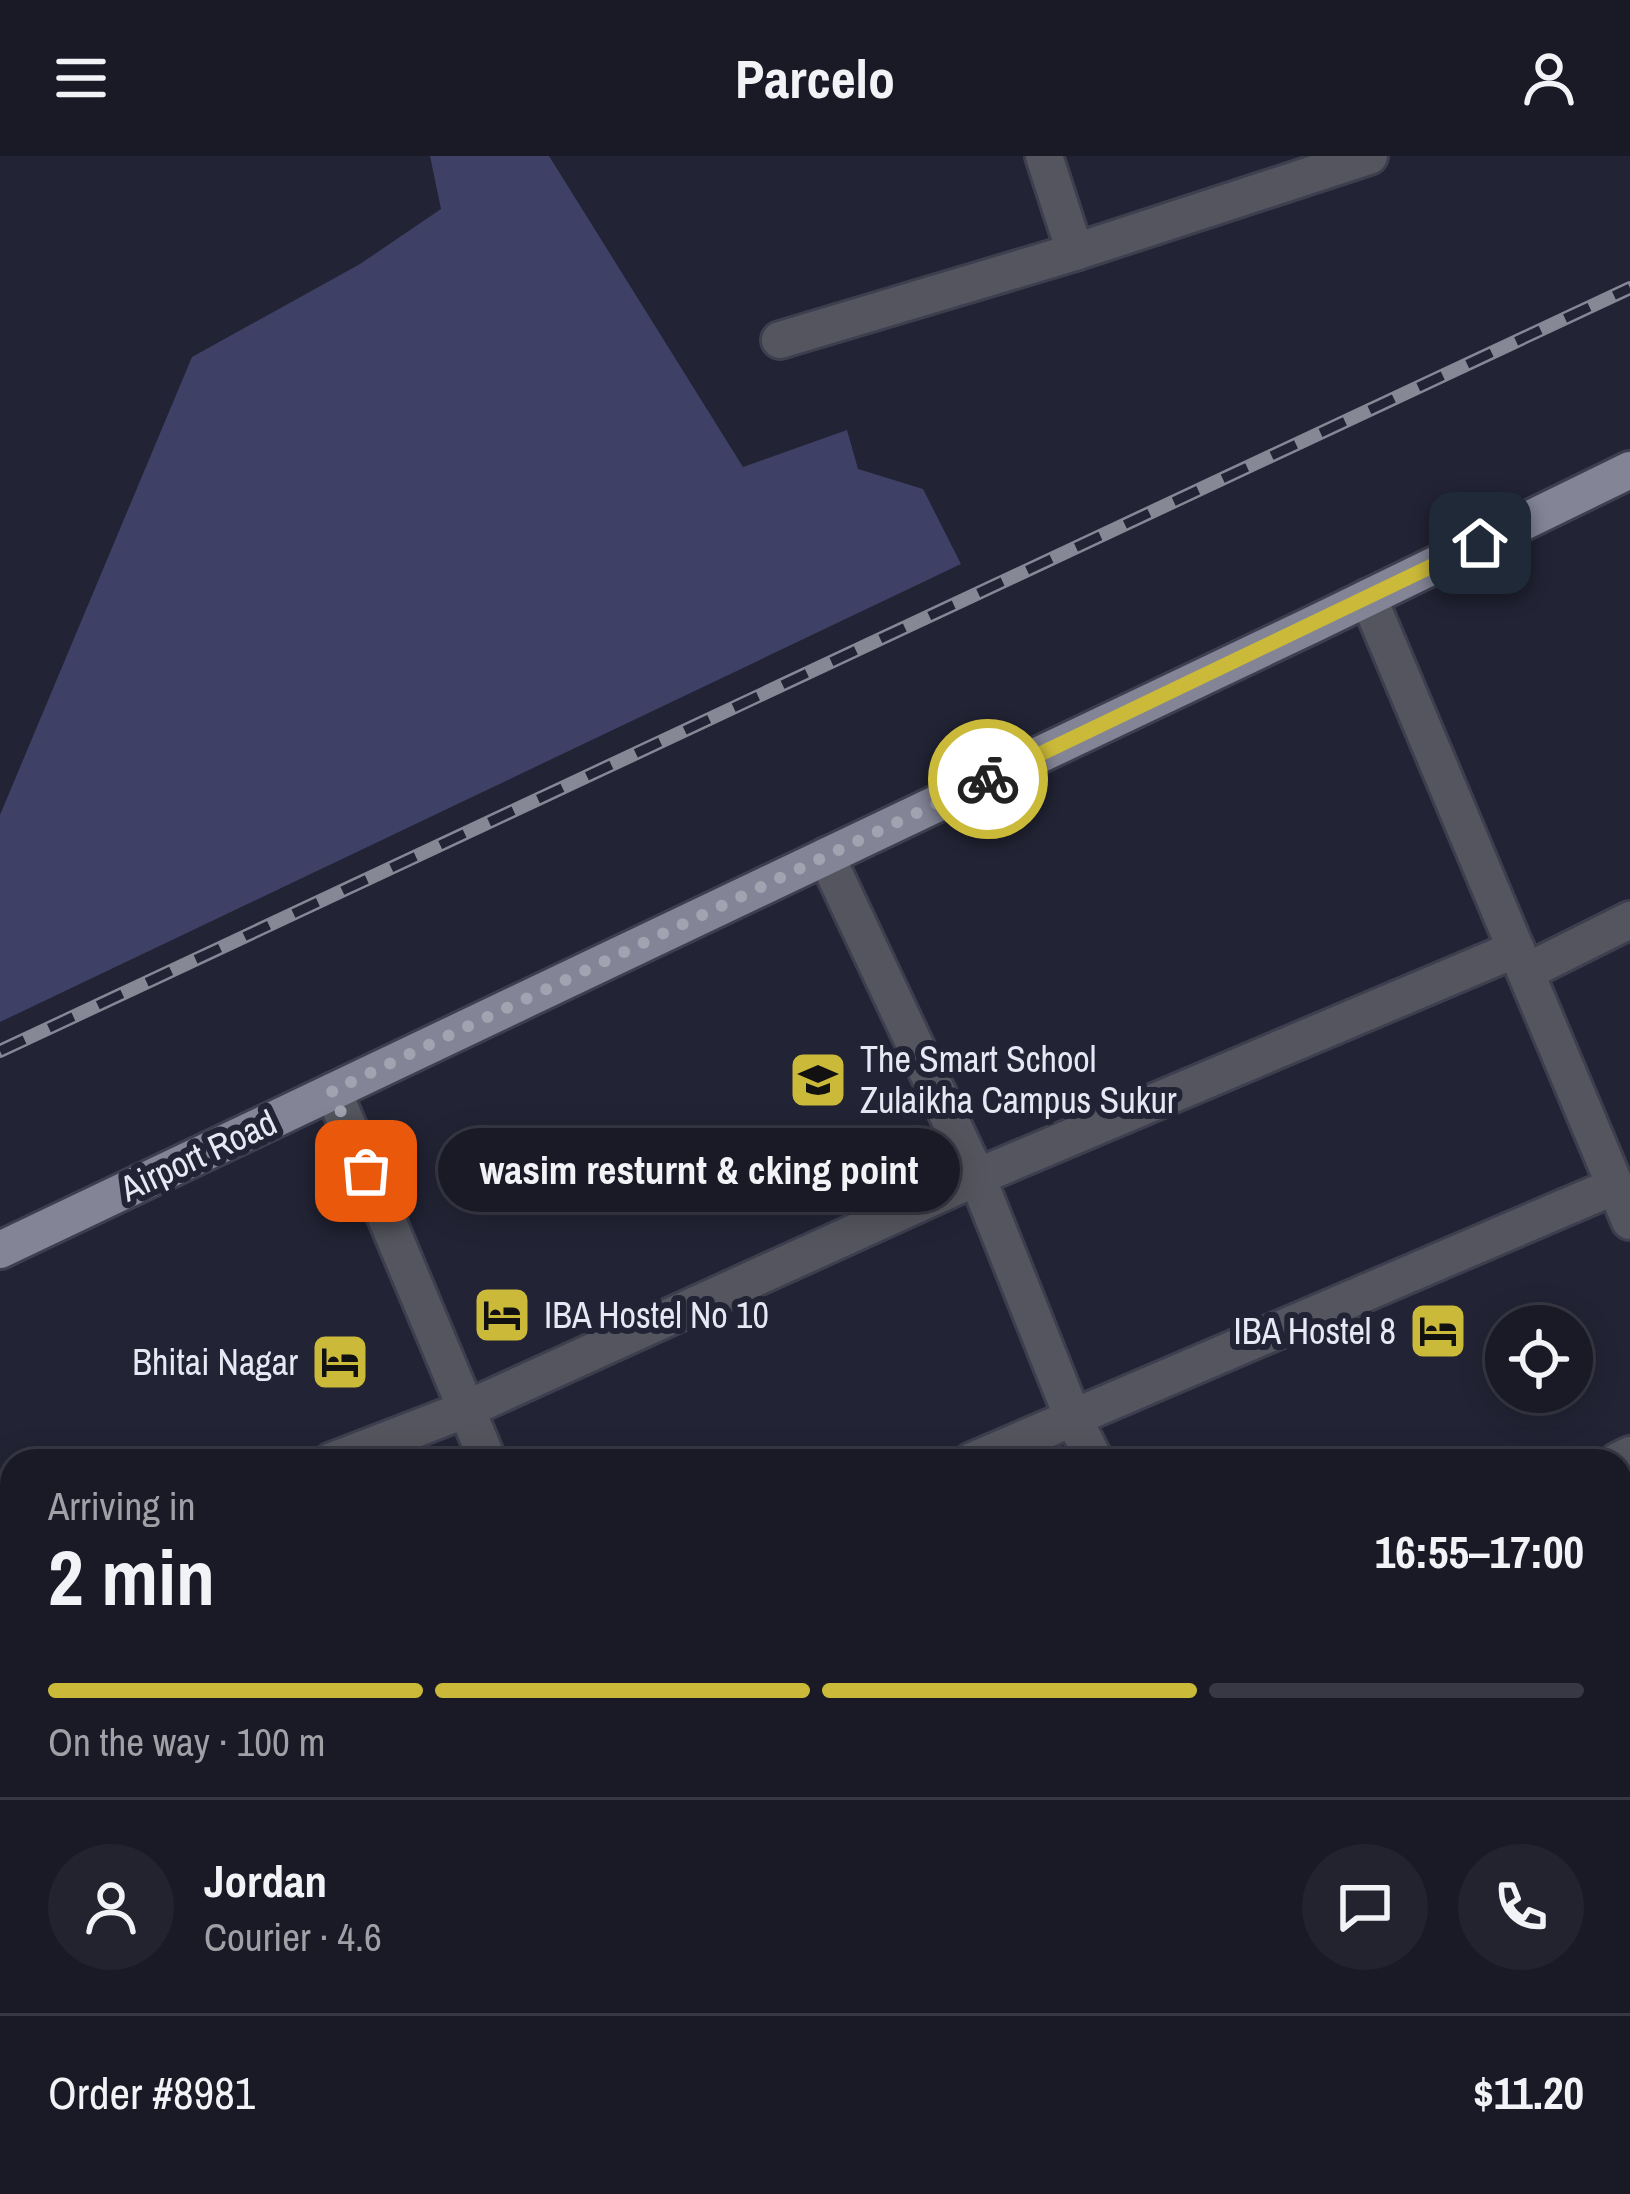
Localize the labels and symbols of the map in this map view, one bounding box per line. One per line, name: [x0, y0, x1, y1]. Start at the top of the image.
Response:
pin: [1429, 492, 1531, 594]
courier: [928, 719, 1048, 839]
place label: The Smart School Zulaikha Campus Sukur: [860, 1035, 1177, 1124]
school or university icon: The Smart School Zulaikha Campus Sukur: [787, 1049, 849, 1111]
street label: Airport Road: [111, 1098, 284, 1213]
pin: [315, 1120, 417, 1222]
callout: wasim resturnt & cking point: [438, 1129, 960, 1213]
hotel icon: IBA Hostel No 10: [471, 1284, 533, 1346]
place label: IBA Hostel No 10: [544, 1291, 769, 1339]
hotel icon: IBA Hostel 8: [1407, 1300, 1469, 1362]
place label: IBA Hostel 8: [1234, 1307, 1396, 1355]
hotel icon: Bhitai Nagar: [309, 1331, 371, 1393]
place label: Bhitai Nagar: [132, 1338, 298, 1386]

